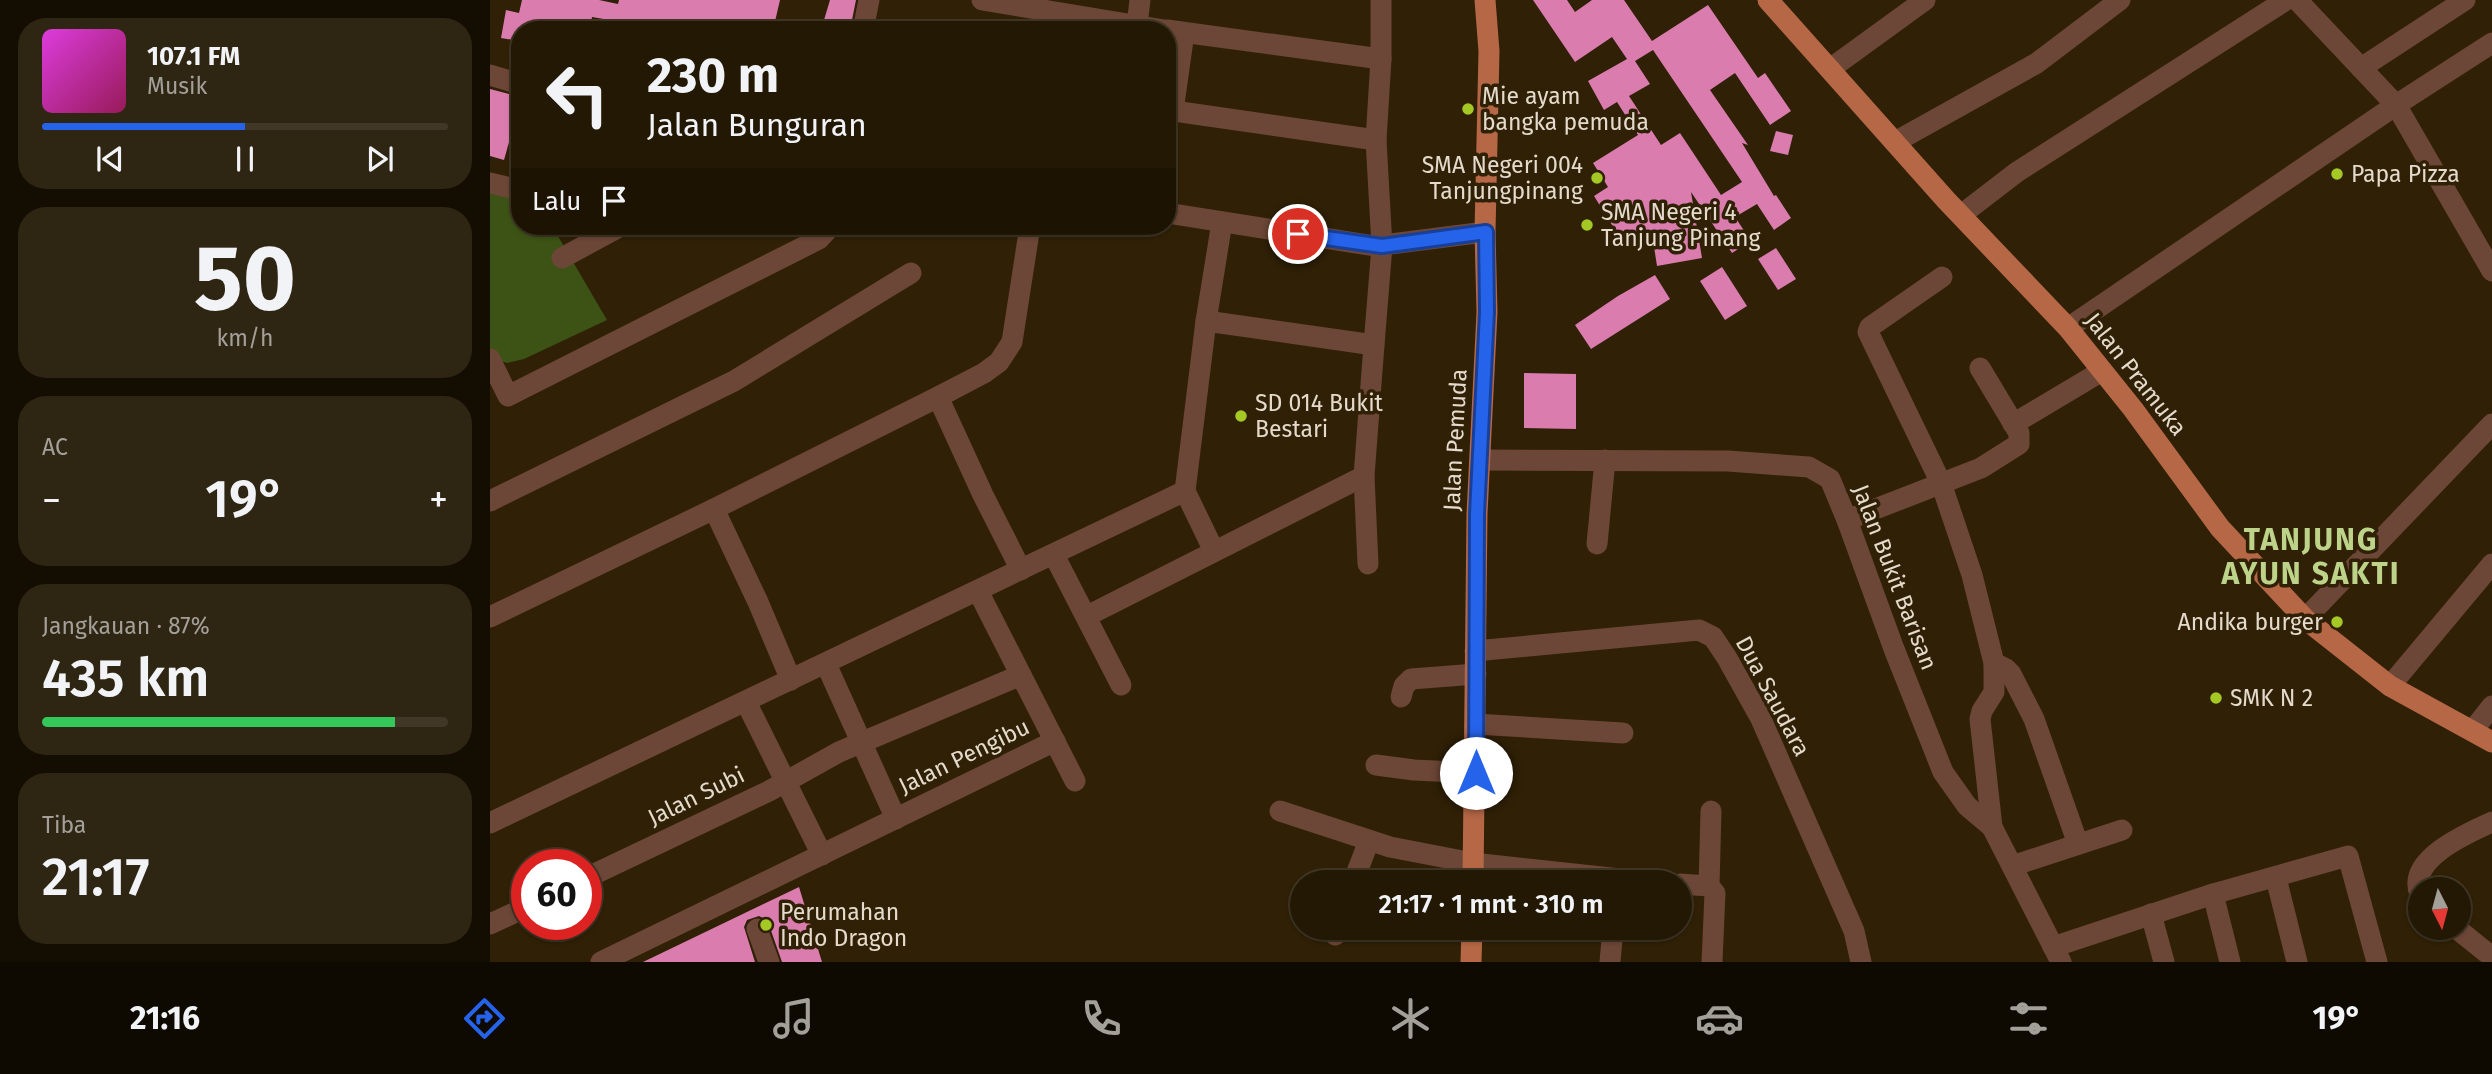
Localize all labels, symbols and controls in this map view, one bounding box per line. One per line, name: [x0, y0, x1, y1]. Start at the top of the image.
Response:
text: 107.1 FM: [147, 41, 240, 72]
text: 230 m: [647, 46, 779, 105]
icon: left: [532, 49, 623, 140]
text: Musik: [147, 72, 207, 100]
place label: Mie ayam bangka pemuda: [1482, 82, 1649, 136]
marker: Mie ayam bangka pemuda: [1460, 101, 1476, 117]
text: Jalan Bunguran: [647, 106, 867, 144]
icon: previous: [91, 140, 129, 178]
icon: pause: [226, 140, 264, 178]
icon: next: [361, 140, 399, 178]
place label: SMA Negeri 004 Tanjungpinang: [1422, 151, 1583, 205]
place label: Papa Pizza: [2351, 160, 2460, 188]
marker: Papa Pizza: [2329, 166, 2345, 182]
marker: SMA Negeri 004 Tanjungpinang: [1589, 170, 1605, 186]
icon: arrive: [595, 182, 633, 220]
text: Lalu: [532, 186, 581, 217]
place label: SMA Negeri 4 Tanjung Pinang: [1601, 198, 1760, 252]
pin: [1268, 204, 1328, 264]
icon: arrive: [1279, 215, 1317, 253]
marker: SMA Negeri 4 Tanjung Pinang: [1579, 217, 1595, 233]
text: 50: [194, 224, 296, 333]
street label: Jalan Pramuka: [2079, 307, 2193, 441]
text: km/h: [217, 324, 273, 352]
street label: Jalan Pemuda: [1437, 368, 1473, 512]
place label: SD 014 Bukit Bestari: [1255, 389, 1384, 443]
marker: SD 014 Bukit Bestari: [1233, 408, 1249, 424]
text: AC: [42, 433, 68, 461]
text: 19°: [205, 468, 285, 531]
text: −: [42, 477, 61, 523]
text: +: [429, 477, 448, 523]
street label: Jalan Bukit Barisan: [1847, 480, 1943, 674]
district label: TANJUNG AYUN SAKTI: [2220, 522, 2401, 592]
place label: Andika burger: [2177, 608, 2323, 636]
text: Jangkauan · 87%: [42, 612, 210, 640]
marker: Andika burger: [2329, 614, 2345, 630]
street label: Dua Saudara: [1730, 631, 1816, 761]
text: 435 km: [42, 647, 209, 710]
place label: SMK N 2: [2230, 684, 2313, 712]
marker: SMK N 2: [2208, 690, 2224, 706]
street label: Jalan Pengibu: [894, 712, 1034, 800]
position arrow: [1439, 736, 1513, 810]
street label: Jalan Subi: [643, 761, 749, 831]
text: Tiba: [42, 811, 86, 839]
text: 21:17: [42, 846, 150, 909]
speed limit sign: 60: [511, 849, 602, 940]
north arrow: [2408, 877, 2471, 940]
map controls: [2408, 877, 2471, 940]
text: 21:17 · 1 mnt · 310 m: [1379, 889, 1603, 920]
place label: Perumahan Indo Dragon: [780, 898, 907, 952]
marker: Perumahan Indo Dragon: [758, 917, 774, 933]
icon: directions: [460, 994, 509, 1043]
icon: music: [769, 994, 818, 1043]
icon: phone: [1077, 994, 1126, 1043]
icon: climate: [1386, 994, 1435, 1043]
icon: car: [1695, 994, 1744, 1043]
icon: filters: [2004, 994, 2053, 1043]
text: 21:16: [130, 999, 200, 1037]
text: 19°: [2313, 999, 2362, 1037]

